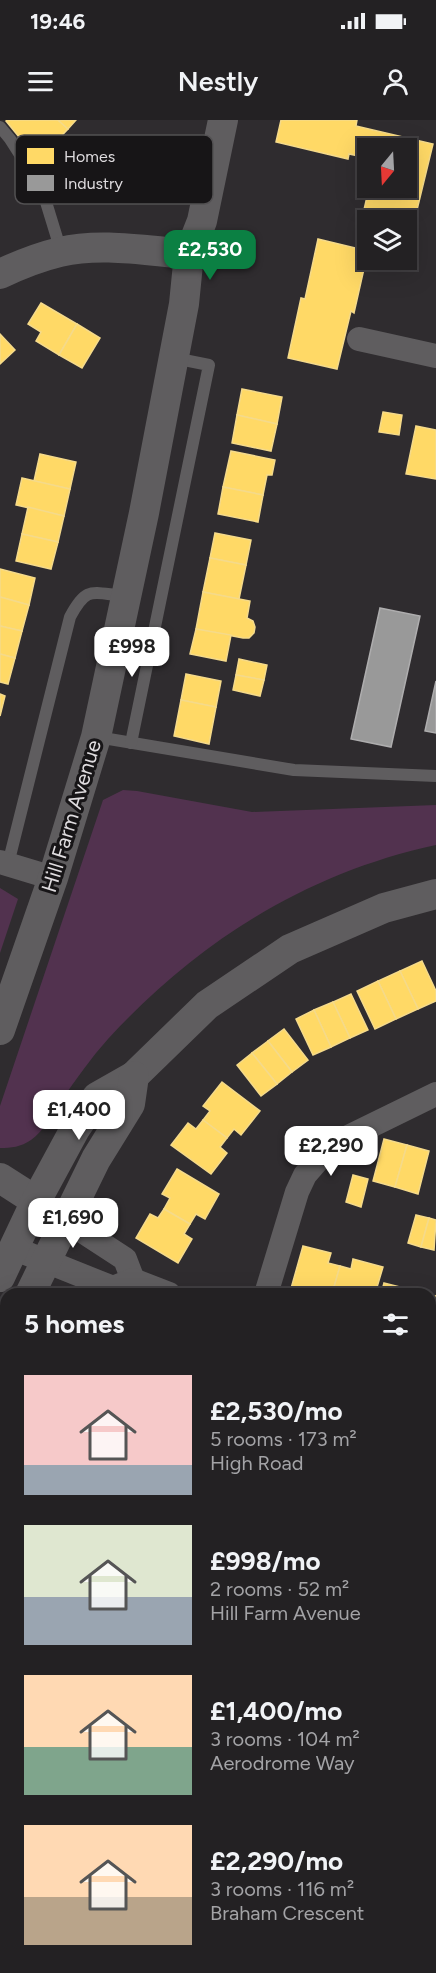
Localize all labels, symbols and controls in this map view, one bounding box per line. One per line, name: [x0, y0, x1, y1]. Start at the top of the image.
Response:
text: 19:46: [30, 8, 85, 35]
icon: menu: [24, 65, 57, 98]
text: Nestly: [178, 65, 258, 98]
icon: person: [379, 65, 412, 98]
legend: [15, 135, 213, 204]
north arrow: [357, 138, 417, 198]
map controls: [357, 138, 417, 270]
text: Homes: [64, 147, 115, 166]
text: Industry: [64, 174, 123, 193]
button: layers: [357, 210, 417, 270]
pin: £2,530: [161, 230, 259, 281]
text: £2,530: [178, 237, 242, 261]
pin: £998: [96, 627, 168, 678]
text: £998: [108, 634, 156, 658]
street label: Hill Farm Avenue: [36, 737, 106, 895]
pin: £1,400: [30, 1090, 128, 1141]
text: £1,400: [47, 1097, 111, 1121]
pin: £2,290: [282, 1126, 380, 1177]
text: £2,290: [299, 1133, 363, 1157]
pin: £1,690: [24, 1198, 122, 1249]
text: £1,690: [42, 1205, 104, 1229]
text: 5 homes: [24, 1308, 124, 1340]
icon: filters: [379, 1308, 412, 1341]
text: £2,530/mo: [210, 1395, 343, 1427]
icon: home: [72, 1399, 144, 1471]
text: 5 rooms · 173 m²: [210, 1427, 357, 1451]
text: High Road: [210, 1451, 304, 1475]
text: £998/mo: [210, 1545, 321, 1577]
icon: home: [72, 1549, 144, 1621]
text: 2 rooms · 52 m²: [210, 1577, 349, 1601]
text: Hill Farm Avenue: [210, 1601, 361, 1625]
text: £1,400/mo: [210, 1695, 342, 1727]
icon: home: [72, 1699, 144, 1771]
text: 3 rooms · 104 m²: [210, 1727, 360, 1751]
text: Aerodrome Way: [210, 1751, 355, 1775]
text: £2,290/mo: [210, 1845, 343, 1877]
icon: home: [72, 1849, 144, 1921]
text: 3 rooms · 116 m²: [210, 1877, 354, 1901]
text: Braham Crescent: [210, 1901, 364, 1925]

